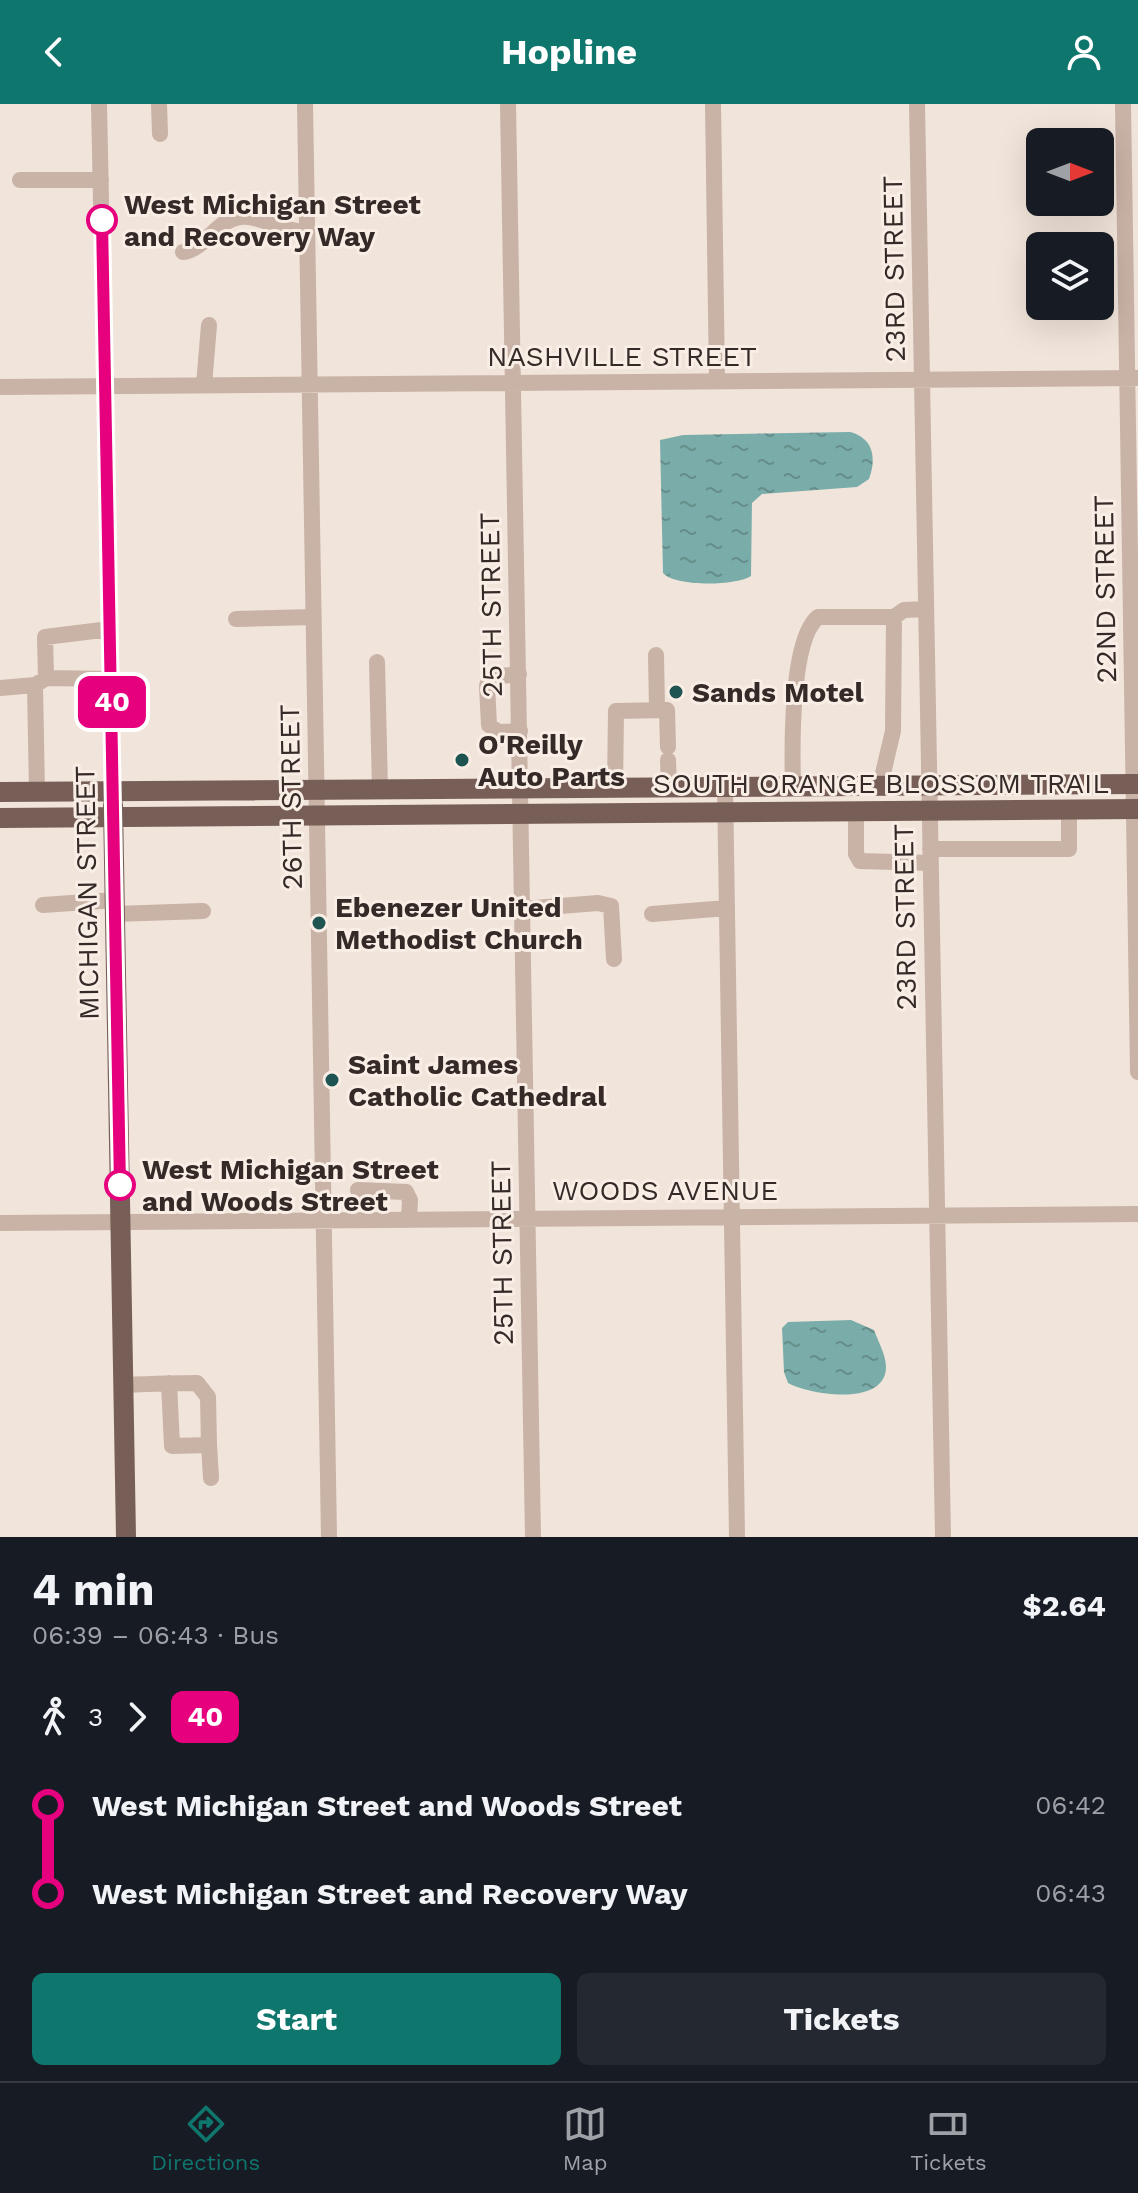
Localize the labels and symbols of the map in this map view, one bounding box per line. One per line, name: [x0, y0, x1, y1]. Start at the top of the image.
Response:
north arrow: [1026, 128, 1114, 216]
street label: 23RD STREET: [876, 176, 912, 362]
place label: West Michigan Street and Recovery Way: [124, 188, 421, 253]
marker: West Michigan Street and Recovery Way: [87, 205, 117, 235]
street label: NASHVILLE STREET: [487, 340, 757, 373]
street label: 22ND STREET: [1087, 495, 1123, 683]
street label: 25TH STREET: [473, 512, 509, 698]
line badge: 40: [76, 676, 148, 728]
place label: Sands Motel: [692, 676, 865, 709]
marker: Sands Motel: [667, 683, 685, 701]
street label: 26TH STREET: [273, 704, 309, 890]
place label: O'Reilly Auto Parts: [478, 728, 625, 793]
marker: O'Reilly Auto Parts: [453, 751, 471, 769]
street label: MICHIGAN STREET: [68, 765, 106, 1020]
street label: SOUTH ORANGE BLOSSOM TRAIL: [653, 767, 1109, 800]
street label: 23RD STREET: [887, 824, 923, 1010]
place label: Ebenezer United Methodist Church: [335, 891, 583, 956]
marker: Ebenezer United Methodist Church: [310, 914, 328, 932]
place label: Saint James Catholic Cathedral: [348, 1048, 607, 1113]
marker: Saint James Catholic Cathedral: [323, 1071, 341, 1089]
place label: West Michigan Street and Woods Street: [142, 1153, 439, 1218]
street label: 25TH STREET: [484, 1160, 520, 1346]
marker: West Michigan Street and Woods Street: [105, 1170, 135, 1200]
street label: WOODS AVENUE: [552, 1174, 778, 1207]

